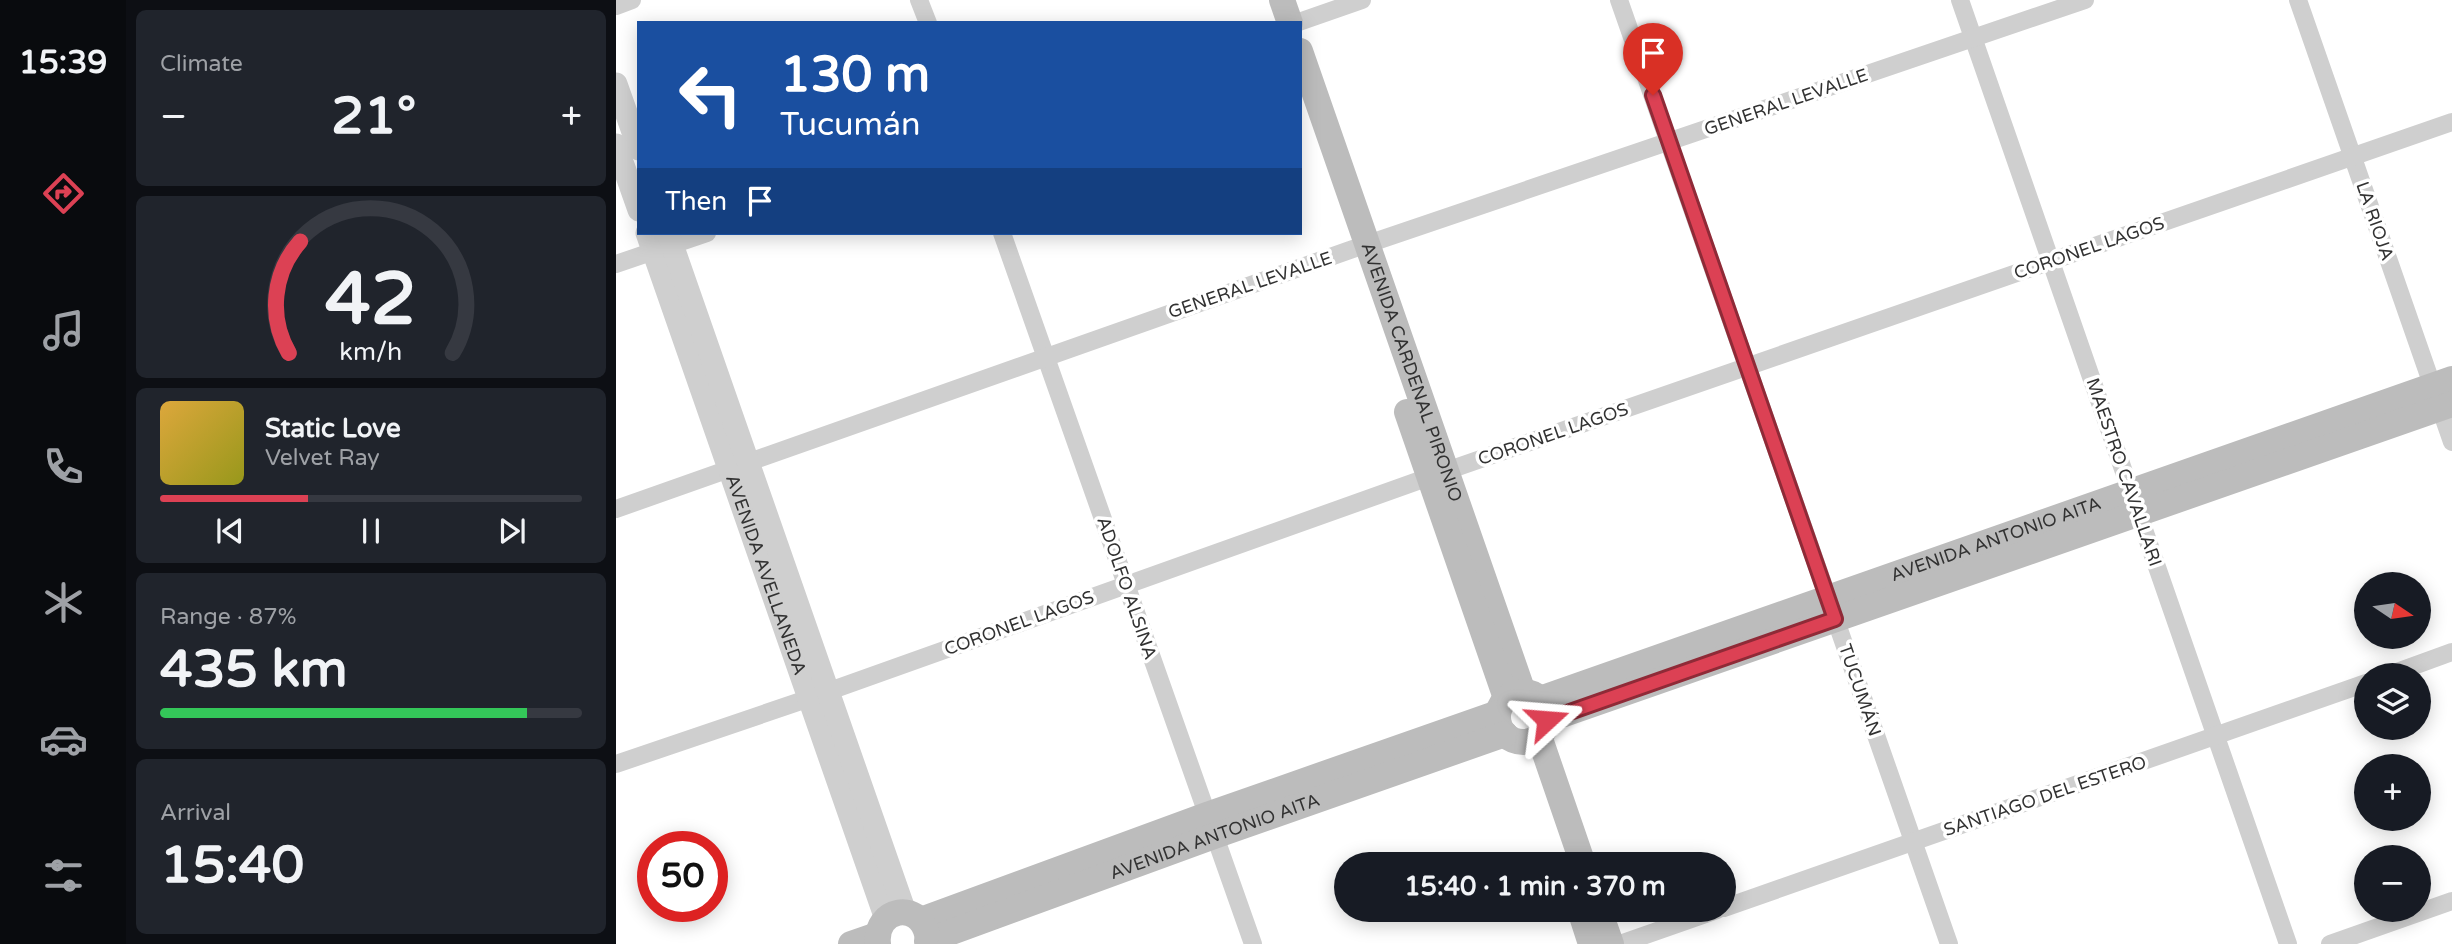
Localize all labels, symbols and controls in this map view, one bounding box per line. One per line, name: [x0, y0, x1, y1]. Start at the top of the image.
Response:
pin: [1623, 23, 1683, 95]
icon: arrive: [1634, 34, 1672, 72]
text: 15:39: [19, 44, 107, 82]
text: 130 m: [780, 46, 930, 105]
icon: left: [665, 49, 756, 140]
text: Climate: [160, 50, 243, 78]
street label: GENERAL LEVALLE: [1701, 64, 1871, 140]
text: 21°: [331, 85, 416, 148]
text: −: [160, 94, 187, 140]
text: +: [561, 94, 582, 140]
text: Tucumán: [780, 106, 920, 144]
icon: directions: [39, 169, 88, 218]
street label: LA RIOJA: [2351, 179, 2399, 263]
icon: arrive: [741, 182, 779, 220]
text: Then: [665, 186, 727, 217]
street label: CORONEL LAGOS: [2011, 212, 2167, 284]
street label: AVENIDA CARDENAL PIRONIO: [1356, 239, 1467, 505]
street label: GENERAL LEVALLE: [1165, 247, 1335, 323]
text: 42: [325, 256, 417, 344]
icon: music: [39, 306, 88, 355]
text: km/h: [340, 336, 402, 366]
street label: MAESTRO CAVALLARI: [2081, 375, 2167, 569]
street label: CORONEL LAGOS: [1475, 398, 1631, 470]
text: Static Love: [265, 413, 401, 444]
icon: phone: [39, 442, 88, 491]
text: Velvet Ray: [265, 444, 380, 472]
street label: AVENIDA AVELLANEDA: [721, 472, 811, 678]
street label: AVENIDA ANTONIO AITA: [1888, 492, 2104, 586]
icon: previous: [211, 512, 249, 550]
icon: pause: [352, 512, 390, 550]
icon: next: [493, 512, 531, 550]
street label: ADOLFO ALSINA: [1092, 514, 1162, 662]
north arrow: [2354, 572, 2431, 649]
map controls: [2354, 572, 2431, 922]
icon: climate: [39, 578, 88, 627]
street label: CORONEL LAGOS: [941, 586, 1097, 660]
text: Range · 87%: [160, 603, 296, 631]
text: 435 km: [160, 638, 348, 701]
street label: TUCUMÁN: [1834, 641, 1886, 739]
button: layers: [2354, 663, 2431, 740]
position arrow: [1510, 683, 1584, 757]
icon: car: [39, 715, 88, 764]
street label: SANTIAGO DEL ESTERO: [1941, 751, 2149, 841]
button: +: [2354, 754, 2431, 831]
street label: AVENIDA ANTONIO AITA: [1107, 789, 1323, 884]
text: Arrival: [160, 799, 231, 827]
speed limit sign: 50: [637, 831, 728, 922]
text: 15:40: [160, 834, 304, 897]
button: −: [2354, 845, 2431, 922]
icon: filters: [39, 851, 88, 900]
text: 15:40 · 1 min · 370 m: [1404, 871, 1666, 902]

